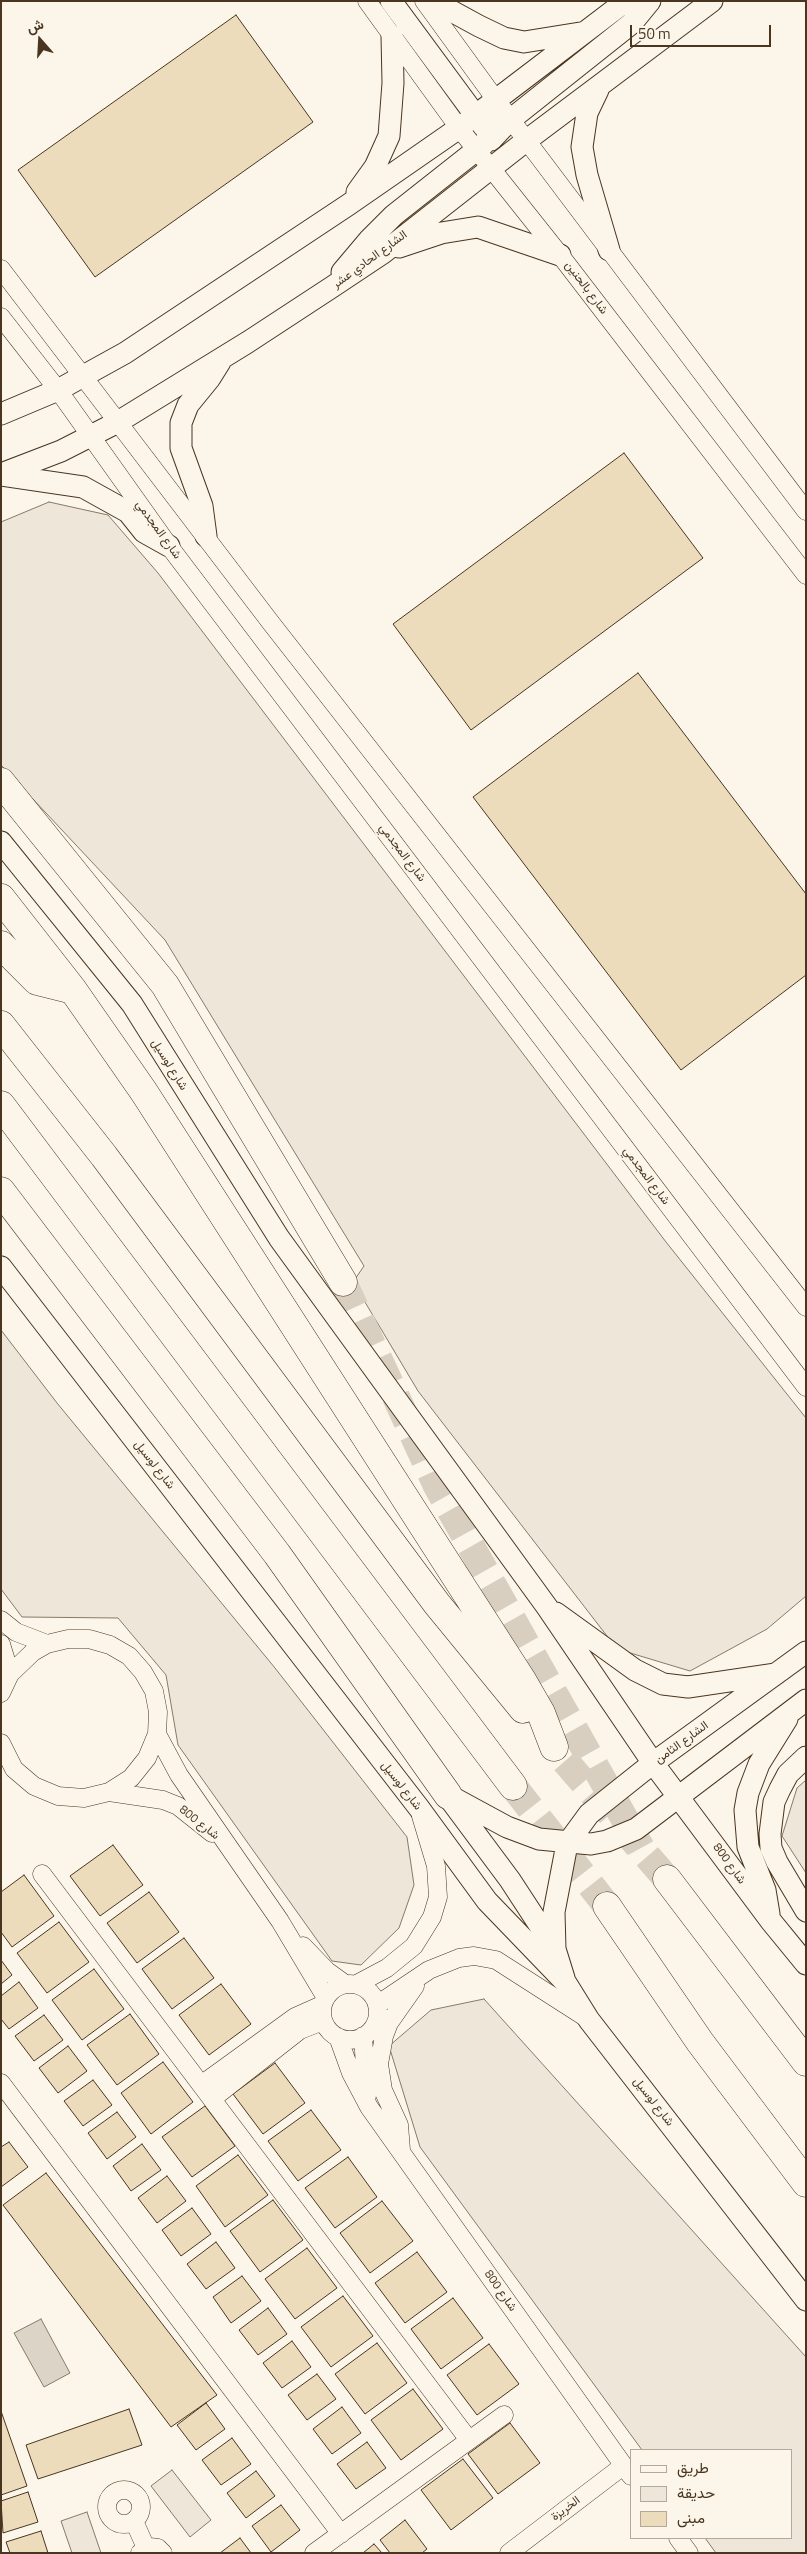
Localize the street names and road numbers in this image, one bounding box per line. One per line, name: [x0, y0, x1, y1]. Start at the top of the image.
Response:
street label: الشارع الحادي عشر: [330, 228, 410, 292]
street label: شارع بالحنين: [561, 259, 611, 317]
street label: شارع المجدمي: [132, 498, 184, 562]
street label: شارع المجدمي: [376, 821, 428, 885]
street label: شارع لوسيل: [148, 1037, 190, 1093]
street label: شارع المجدمي: [620, 1144, 672, 1208]
street label: شارع لوسيل: [131, 1438, 177, 1492]
street label: الشارع الثامن: [652, 1719, 712, 1767]
street label: شارع لوسيل: [378, 1759, 424, 1813]
street label: شارع 800: [176, 1803, 222, 1843]
street label: شارع 800: [709, 1841, 749, 1887]
street label: شارع لوسيل: [630, 2075, 676, 2129]
street label: شارع 800: [481, 2268, 519, 2314]
street label: الخريزة: [549, 2493, 583, 2525]

